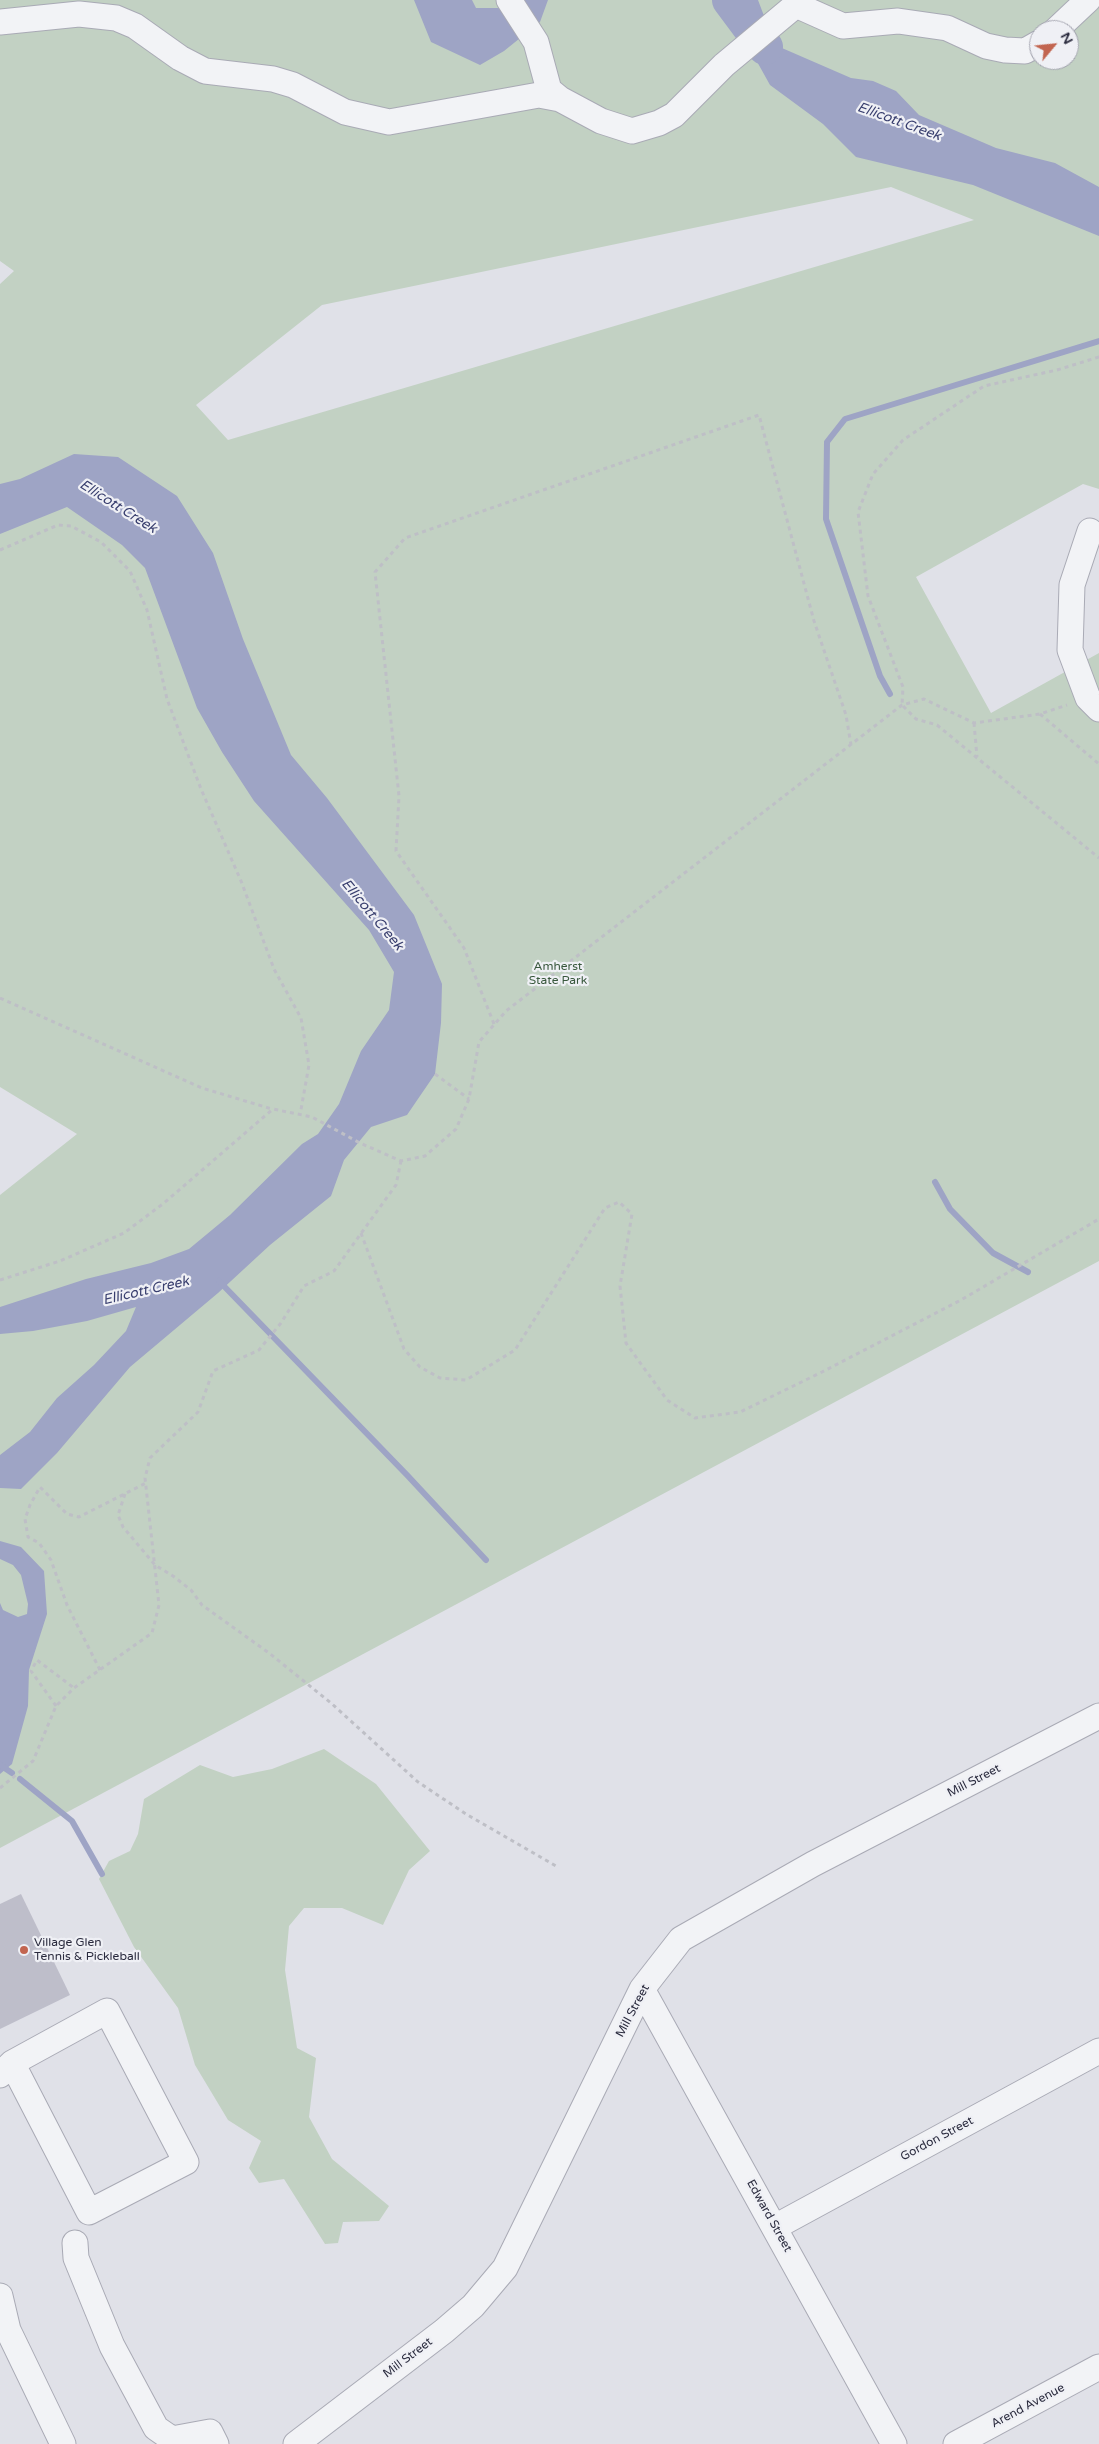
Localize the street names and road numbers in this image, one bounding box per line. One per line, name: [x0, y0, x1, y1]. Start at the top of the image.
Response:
street label: Mill Street: [945, 1761, 1003, 1801]
street label: Mill Street: [613, 1982, 653, 2040]
street label: Gordon Street: [898, 2114, 976, 2164]
street label: Edward Street: [743, 2177, 795, 2255]
street label: Mill Street: [381, 2335, 435, 2381]
street label: Arend Avenue: [989, 2381, 1067, 2431]

